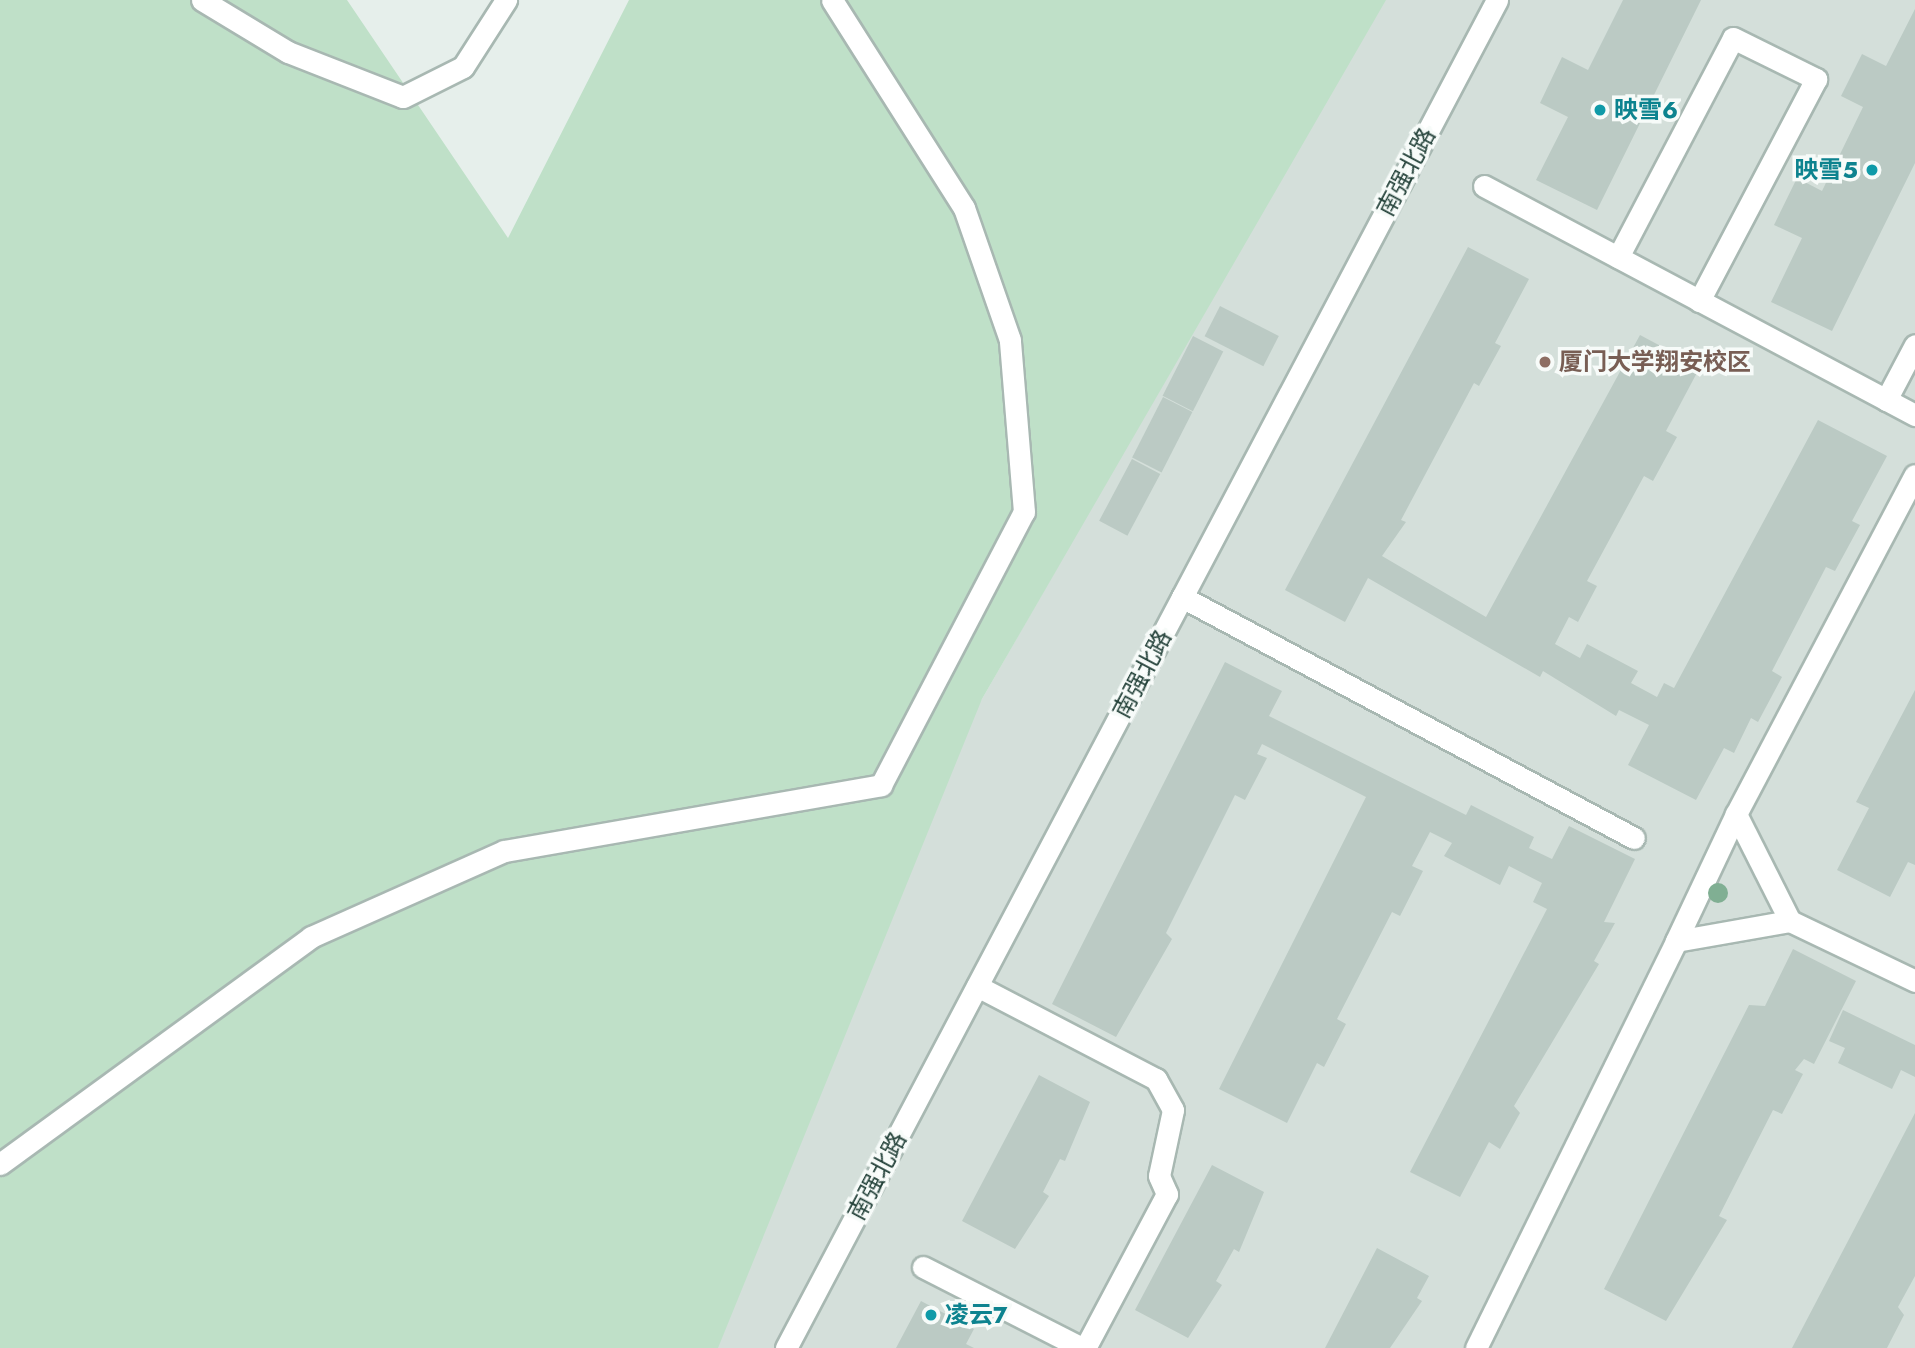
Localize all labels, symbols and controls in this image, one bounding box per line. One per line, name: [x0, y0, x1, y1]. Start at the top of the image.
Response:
place label: 映雪6: [1614, 96, 1678, 124]
marker: 映雪6: [1592, 102, 1608, 118]
street label: 南强北路: [1371, 123, 1441, 221]
place label: 映雪5: [1795, 156, 1858, 184]
marker: 映雪5: [1864, 162, 1880, 178]
place label: 厦门大学翔安校区: [1559, 348, 1751, 376]
marker: 厦门大学翔安校区: [1537, 354, 1553, 370]
street label: 南强北路: [1107, 625, 1177, 723]
street label: 南强北路: [842, 1127, 912, 1225]
place label: 凌云7: [945, 1301, 1007, 1329]
marker: 凌云7: [923, 1307, 939, 1323]

